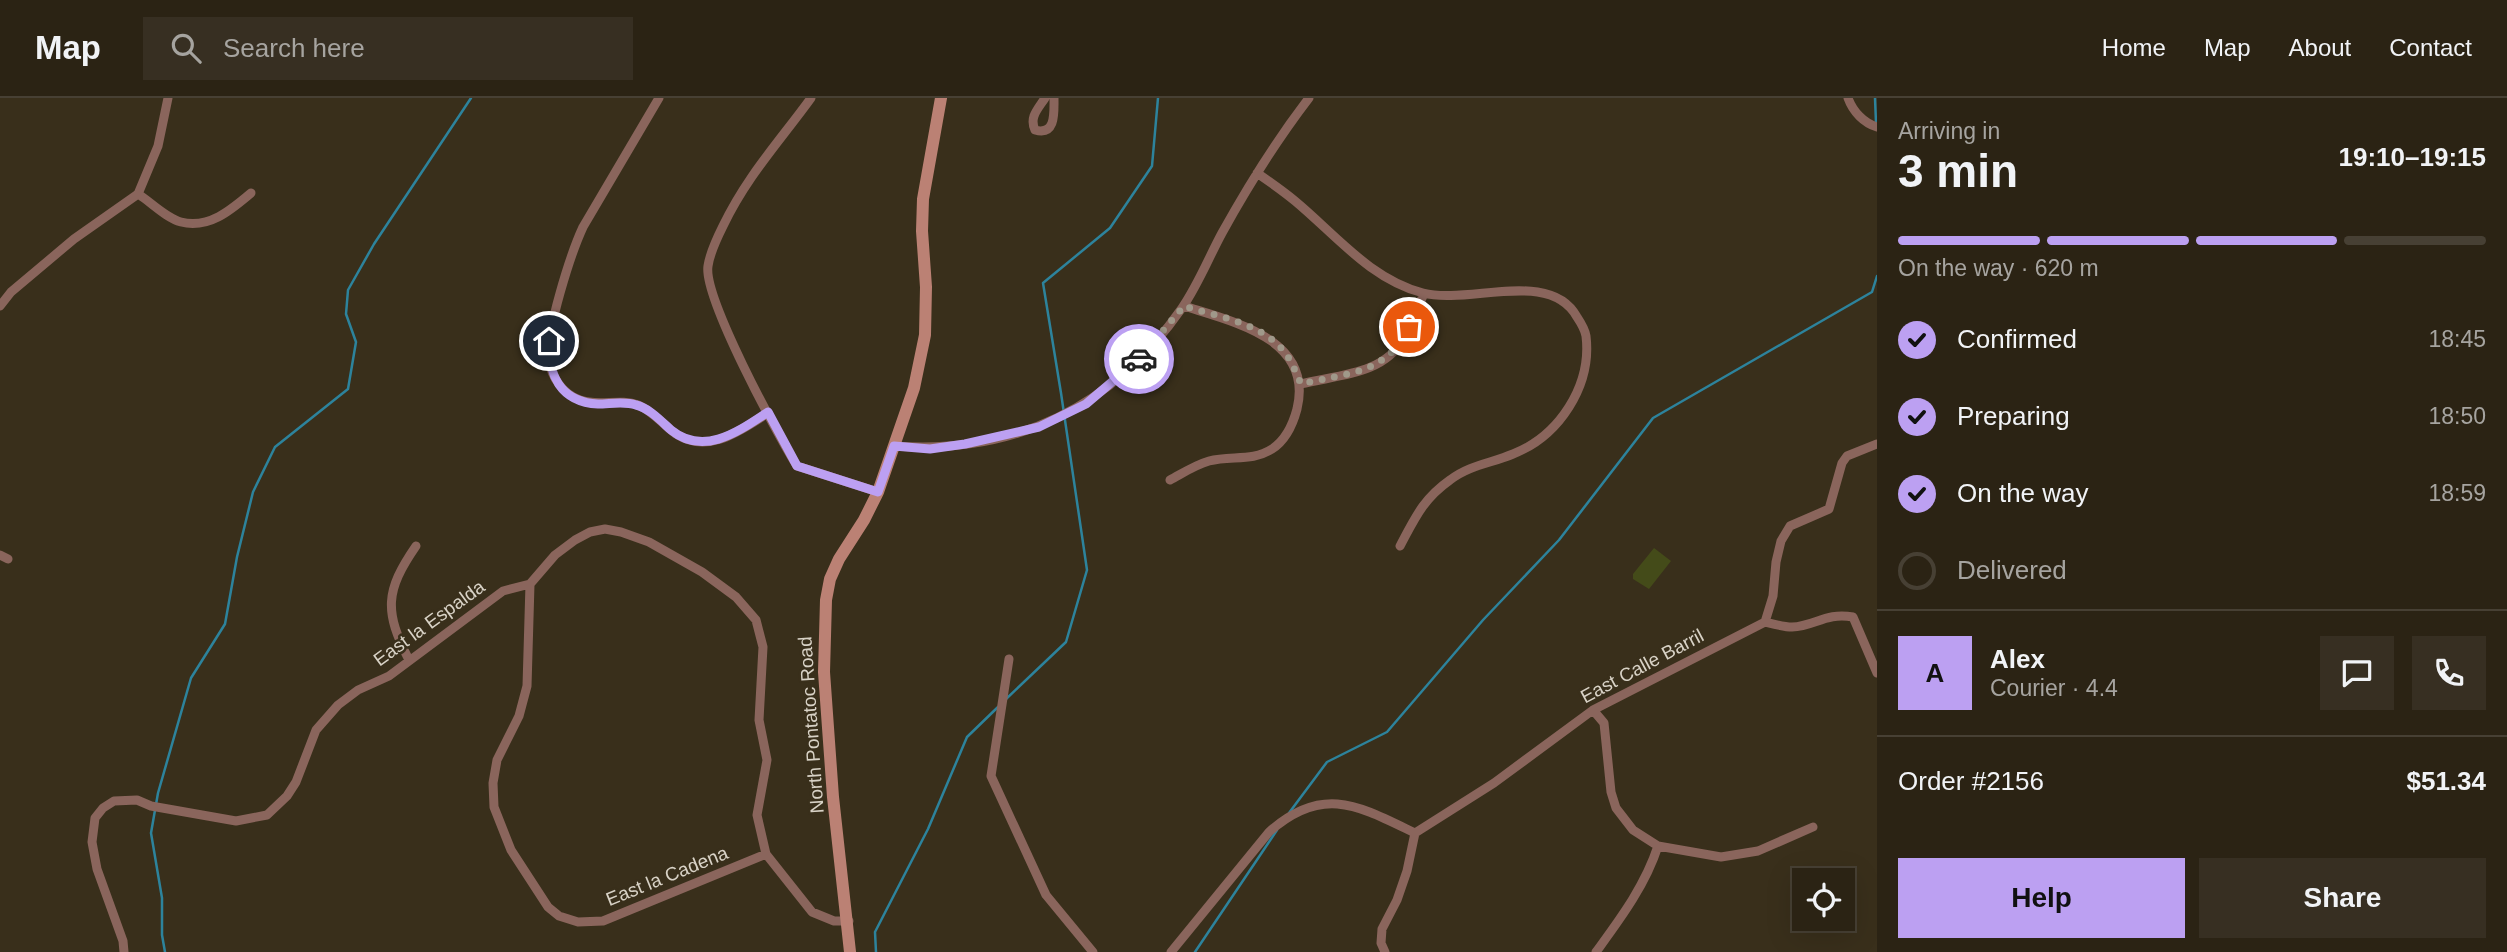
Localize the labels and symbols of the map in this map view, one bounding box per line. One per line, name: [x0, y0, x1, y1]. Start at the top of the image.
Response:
pin: [1379, 297, 1439, 357]
pin: [519, 311, 579, 371]
courier: [1104, 324, 1174, 394]
street label: East la Espalda: [369, 575, 489, 670]
street label: East Calle Barril: [1577, 625, 1707, 707]
street label: North Pontatoc Road: [794, 636, 828, 814]
street label: East la Cadena: [603, 842, 732, 910]

